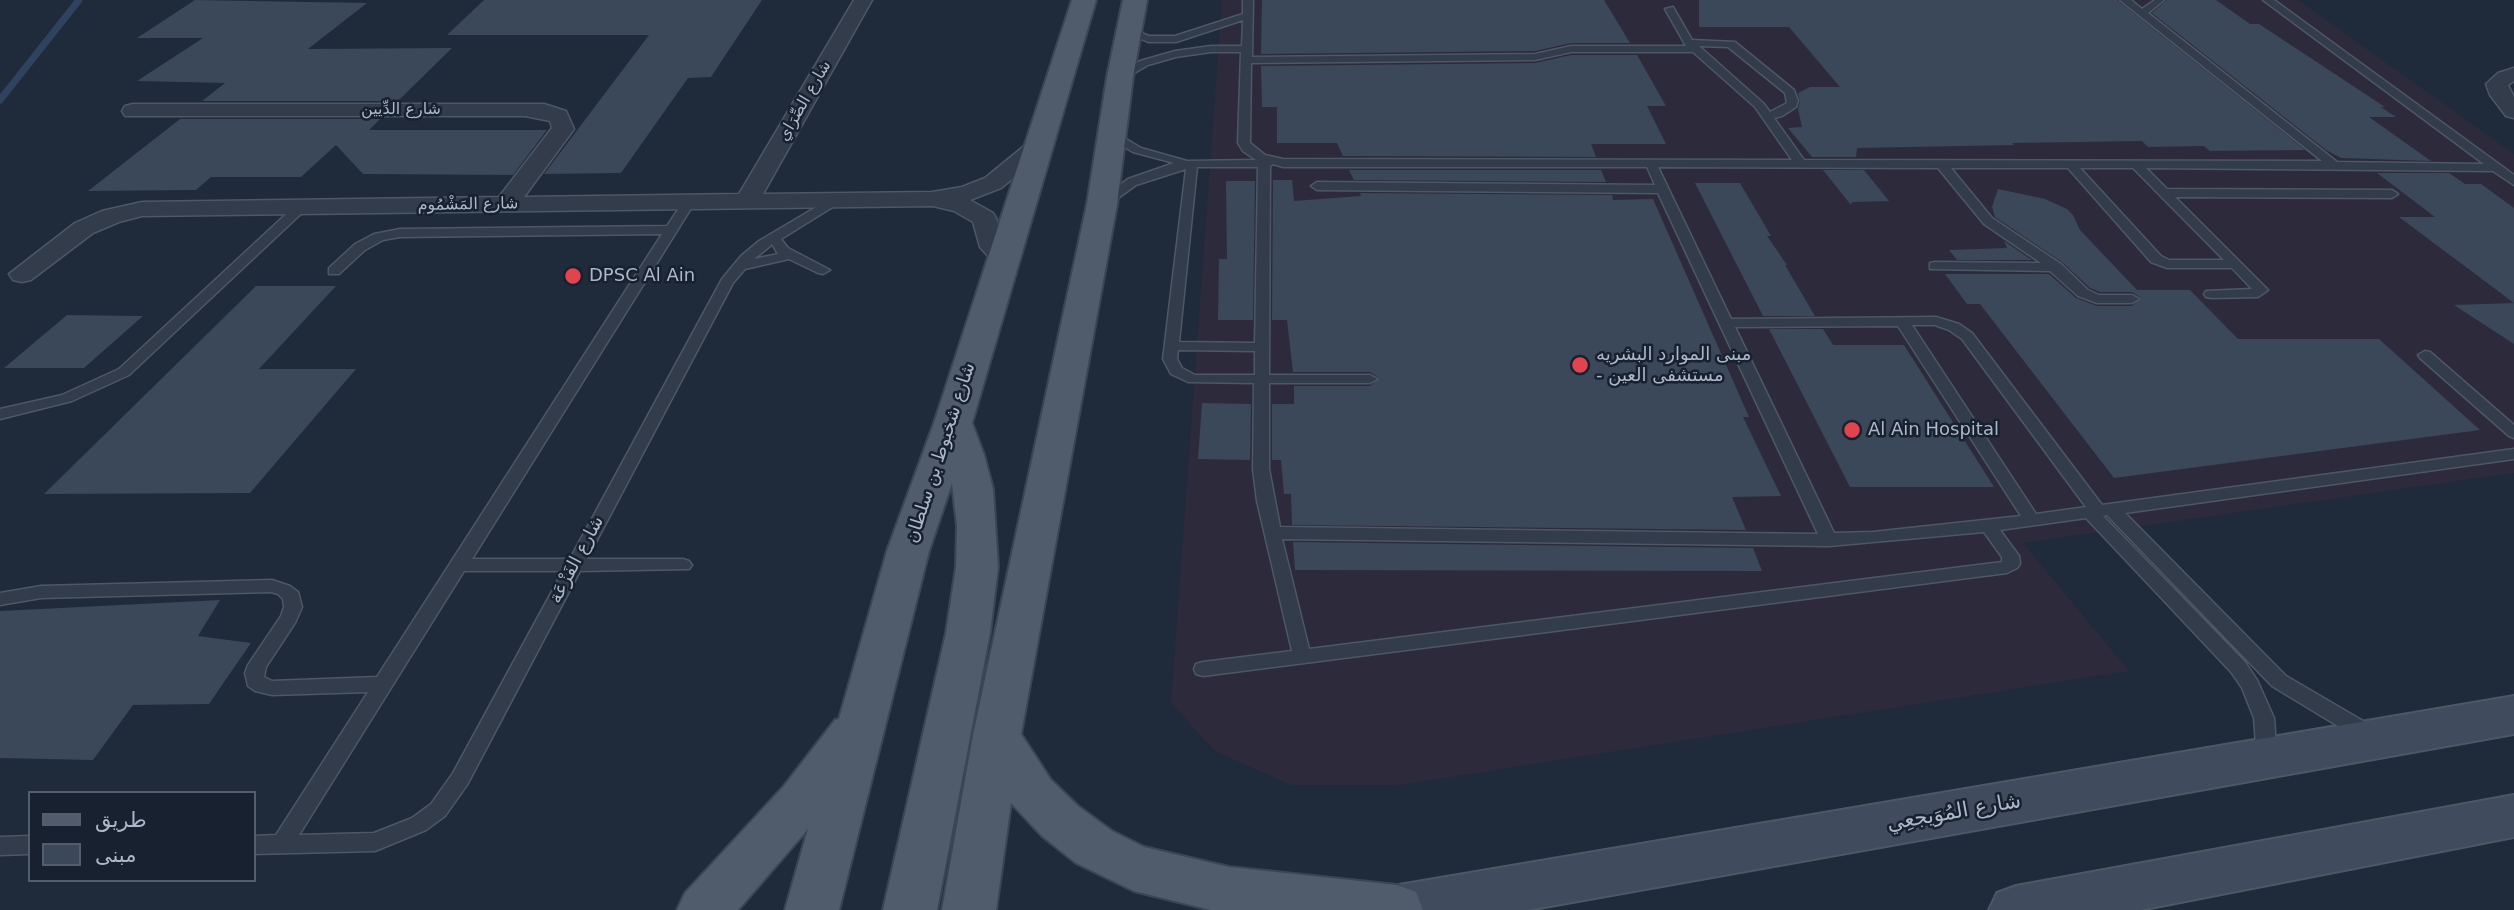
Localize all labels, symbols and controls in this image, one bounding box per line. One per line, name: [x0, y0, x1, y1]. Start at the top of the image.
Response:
street label: شارع الصِّرَاي: [774, 57, 836, 145]
street label: شارع الدِّيين: [361, 100, 441, 120]
street label: شارع المَشْمُوم: [417, 195, 519, 215]
place label: DPSC Al Ain: [589, 265, 695, 287]
marker: DPSC Al Ain: [563, 266, 583, 286]
place label: مبنى الموارد البشريه - مستشفى العين: [1596, 344, 1751, 386]
marker: مبنى الموارد البشريه - مستشفى العين: [1570, 355, 1590, 375]
street label: شارع شخبوط بن سلطان: [902, 360, 980, 546]
place label: Al Ain Hospital: [1868, 419, 1999, 441]
marker: Al Ain Hospital: [1842, 420, 1862, 440]
street label: شارع الفَزْعَة: [545, 513, 609, 607]
street label: شارع المُوَيجعِي: [1885, 789, 2023, 837]
legend: [28, 791, 256, 882]
text: طريق: [95, 808, 147, 832]
text: مبنى: [95, 843, 136, 867]

